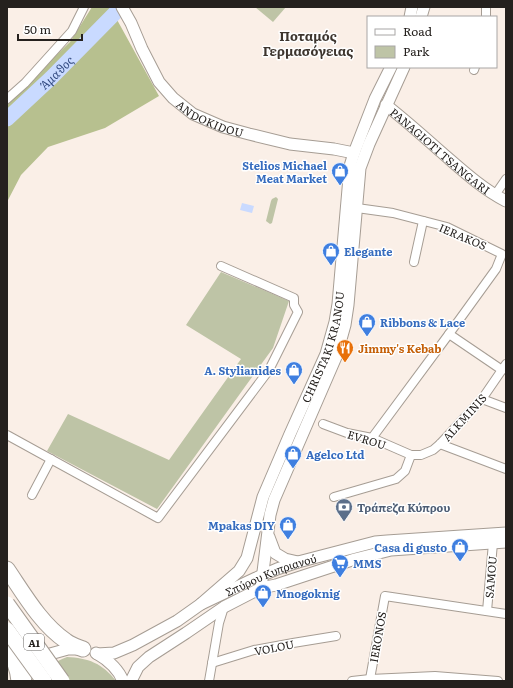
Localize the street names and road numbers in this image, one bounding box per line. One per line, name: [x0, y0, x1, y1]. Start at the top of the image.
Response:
street label: ANDOKIDOU: [173, 96, 245, 140]
street label: PANAGIOTI TSANGARI: [387, 104, 494, 198]
street label: IERAKOS: [437, 219, 489, 253]
street label: CHRISTAKI KRANOU: [297, 290, 347, 405]
street label: ALKMINIS: [438, 390, 490, 444]
street label: EVROU: [346, 426, 388, 453]
street label: Σπύρου Κυπριανού: [222, 550, 318, 600]
street label: SAMOU: [480, 555, 500, 599]
street label: IERONOS: [365, 610, 389, 664]
road number: A1: [24, 634, 44, 650]
street label: VOLOU: [253, 635, 295, 659]

